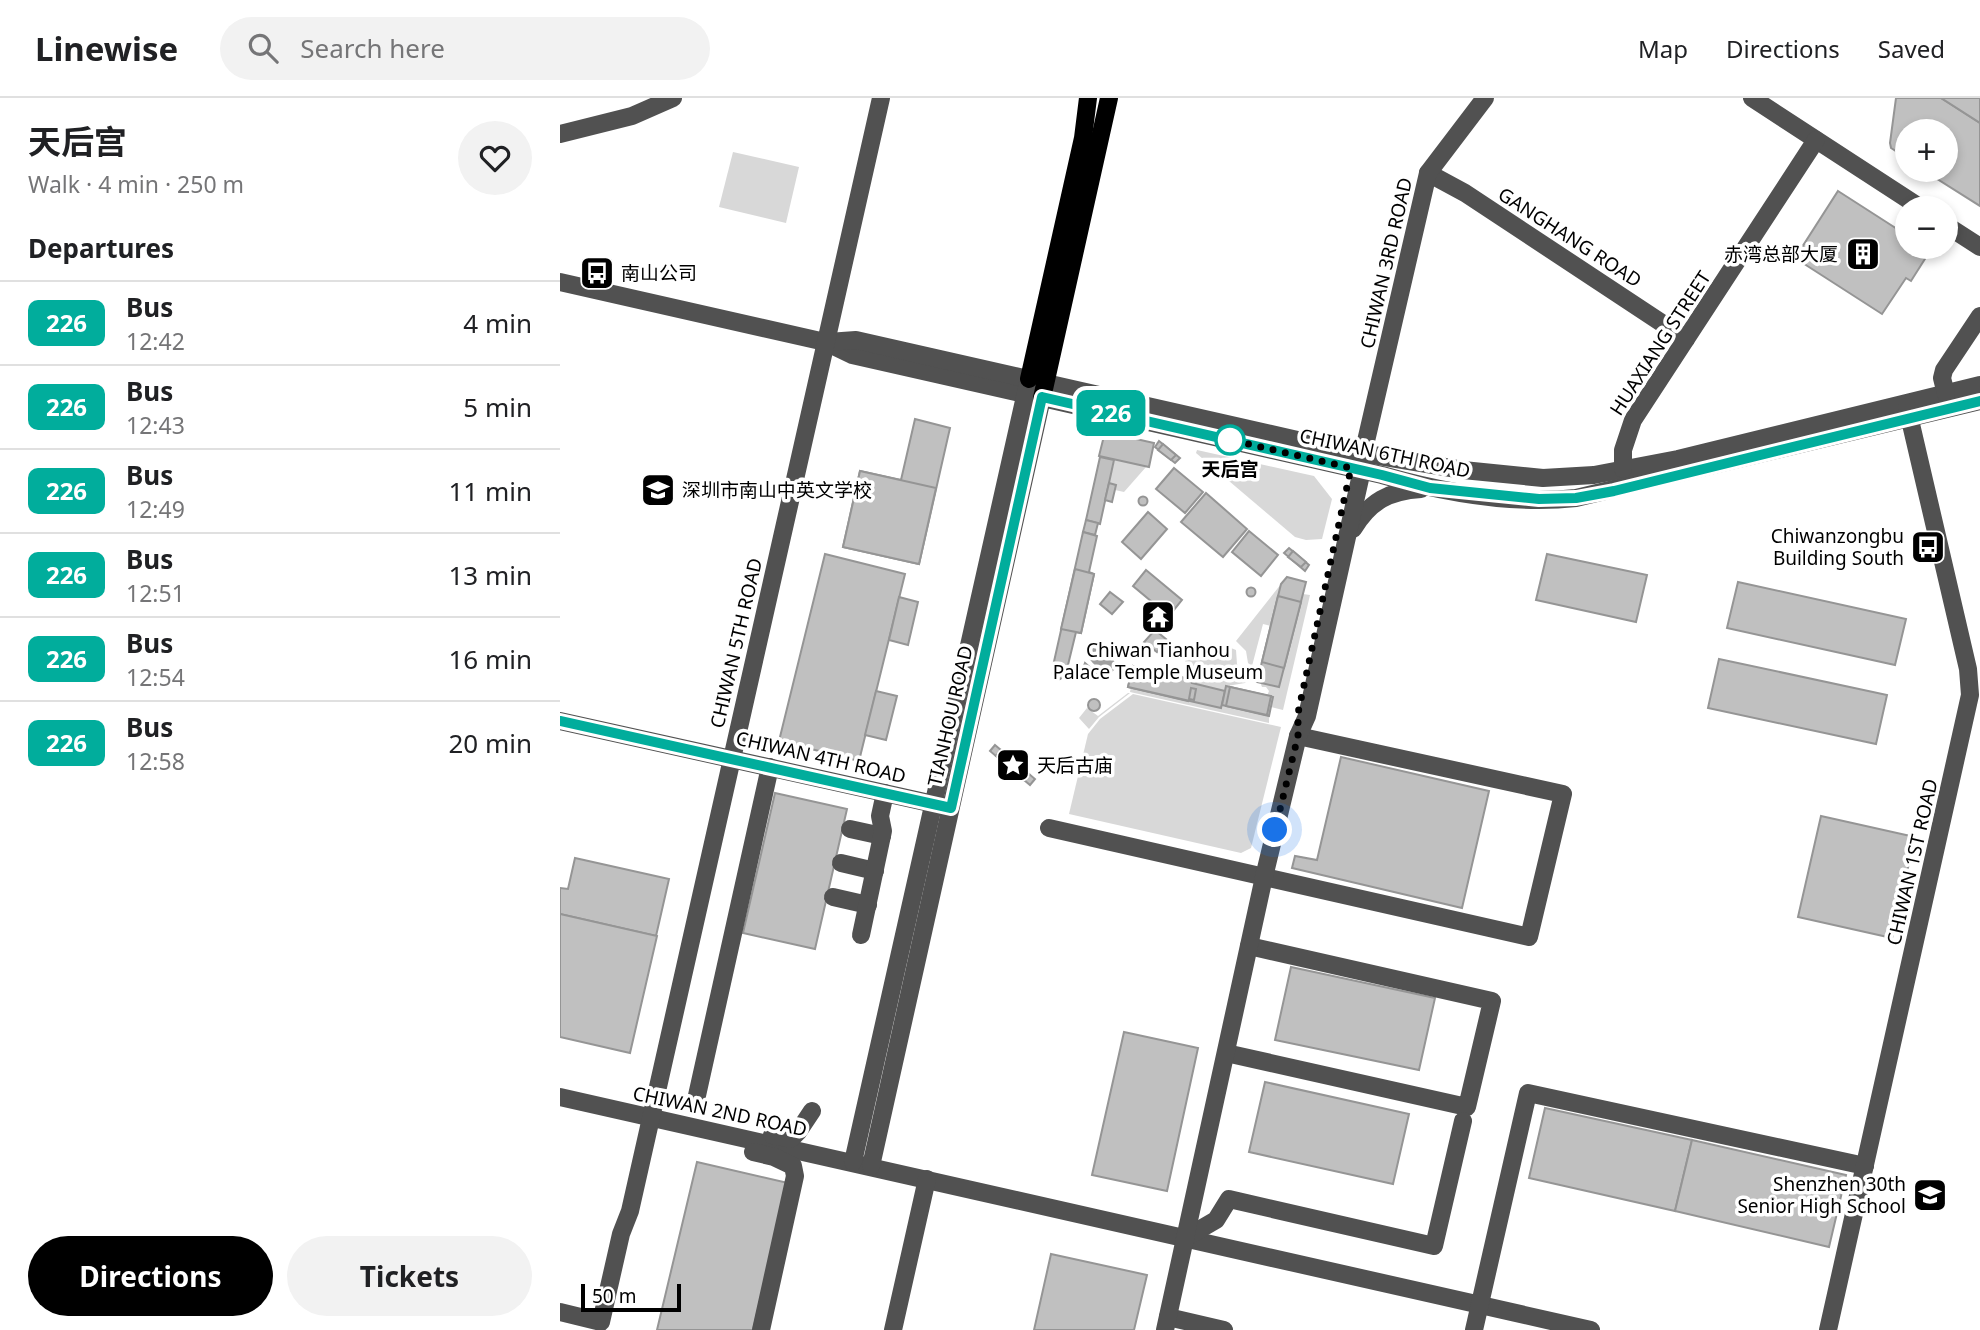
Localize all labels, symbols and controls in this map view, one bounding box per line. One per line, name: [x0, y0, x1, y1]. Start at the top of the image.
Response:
search box: [220, 17, 710, 80]
text: Linewise: [35, 26, 178, 71]
icon: search: [244, 29, 282, 67]
text: Search here: [300, 30, 445, 66]
text: Map: [1638, 32, 1688, 65]
text: Directions: [1726, 32, 1840, 65]
text: Saved: [1878, 32, 1945, 65]
text: 天后宫: [28, 119, 127, 164]
map controls: [1895, 119, 1958, 259]
button: +: [1895, 119, 1958, 182]
button: heart: [458, 121, 532, 195]
text: Walk · 4 min · 250 m: [28, 168, 244, 200]
street label: CHIWAN 3RD ROAD: [1354, 175, 1418, 351]
street label: GANGHANG ROAD: [1493, 181, 1647, 293]
button: −: [1895, 196, 1958, 259]
text: Departures: [28, 230, 174, 266]
building icon: 赤湾总部大厦: [1844, 235, 1882, 273]
place label: 赤湾总部大厦: [1724, 241, 1838, 267]
bus stop icon: 南山公司: [578, 254, 616, 292]
place label: 南山公司: [621, 260, 697, 286]
street label: HUAXIANG STREET: [1604, 265, 1717, 420]
text: Bus: [126, 289, 173, 325]
text: 4 min: [463, 305, 532, 341]
text: 226: [46, 306, 87, 339]
text: 12:42: [126, 325, 185, 357]
text: Bus: [126, 373, 173, 409]
text: 5 min: [463, 389, 532, 425]
text: 226: [46, 390, 87, 423]
line badge: 226: [1071, 390, 1151, 436]
text: 226: [1090, 396, 1132, 429]
text: 12:43: [126, 409, 185, 441]
street label: CHIWAN 6TH ROAD: [1297, 422, 1473, 484]
marker: 天后宫: [1215, 425, 1245, 455]
place label: 天后宫: [1201, 456, 1259, 482]
text: Bus: [126, 457, 173, 493]
school or university icon: 深圳市南山中英文学校: [639, 471, 677, 509]
text: 11 min: [448, 473, 532, 509]
text: 226: [46, 474, 87, 507]
place label: 深圳市南山中英文学校: [682, 477, 872, 503]
text: 12:49: [126, 493, 185, 525]
place label: Chiwanzongbu Building South: [1771, 523, 1904, 571]
bus stop icon: Chiwanzongbu Building South: [1909, 528, 1947, 566]
text: Bus: [126, 541, 173, 577]
street label: CHIWAN 5TH ROAD: [704, 555, 768, 731]
text: 13 min: [448, 557, 532, 593]
text: 226: [46, 558, 87, 591]
text: 12:51: [126, 577, 185, 609]
temple icon: Chiwan Tianhou Palace Temple Museum: [1139, 598, 1177, 636]
text: Bus: [126, 625, 173, 661]
place label: Chiwan Tianhou Palace Temple Museum: [1053, 637, 1263, 685]
text: 16 min: [448, 641, 532, 677]
text: 226: [46, 642, 87, 675]
street label: TIANHOU ROAD: [921, 643, 979, 789]
text: 12:54: [126, 661, 185, 693]
text: Bus: [126, 709, 173, 745]
text: 20 min: [448, 725, 532, 761]
street label: CHIWAN 4TH ROAD: [733, 725, 909, 789]
text: 226: [46, 726, 87, 759]
text: 12:58: [126, 745, 185, 777]
place icon: 天后古庙: [994, 746, 1032, 784]
place label: 天后古庙: [1037, 752, 1113, 778]
street label: CHIWAN 1ST ROAD: [1880, 776, 1944, 948]
your location: [1257, 812, 1292, 847]
street label: CHIWAN 2ND ROAD: [631, 1080, 809, 1142]
place label: Shenzhen 30th Senior High School: [1737, 1171, 1906, 1219]
school or university icon: Shenzhen 30th Senior High School: [1911, 1176, 1949, 1214]
button: Directions: [28, 1236, 273, 1316]
button: Tickets: [287, 1236, 532, 1316]
scale bar: [581, 1281, 681, 1313]
text: 50 m: [592, 1283, 636, 1309]

